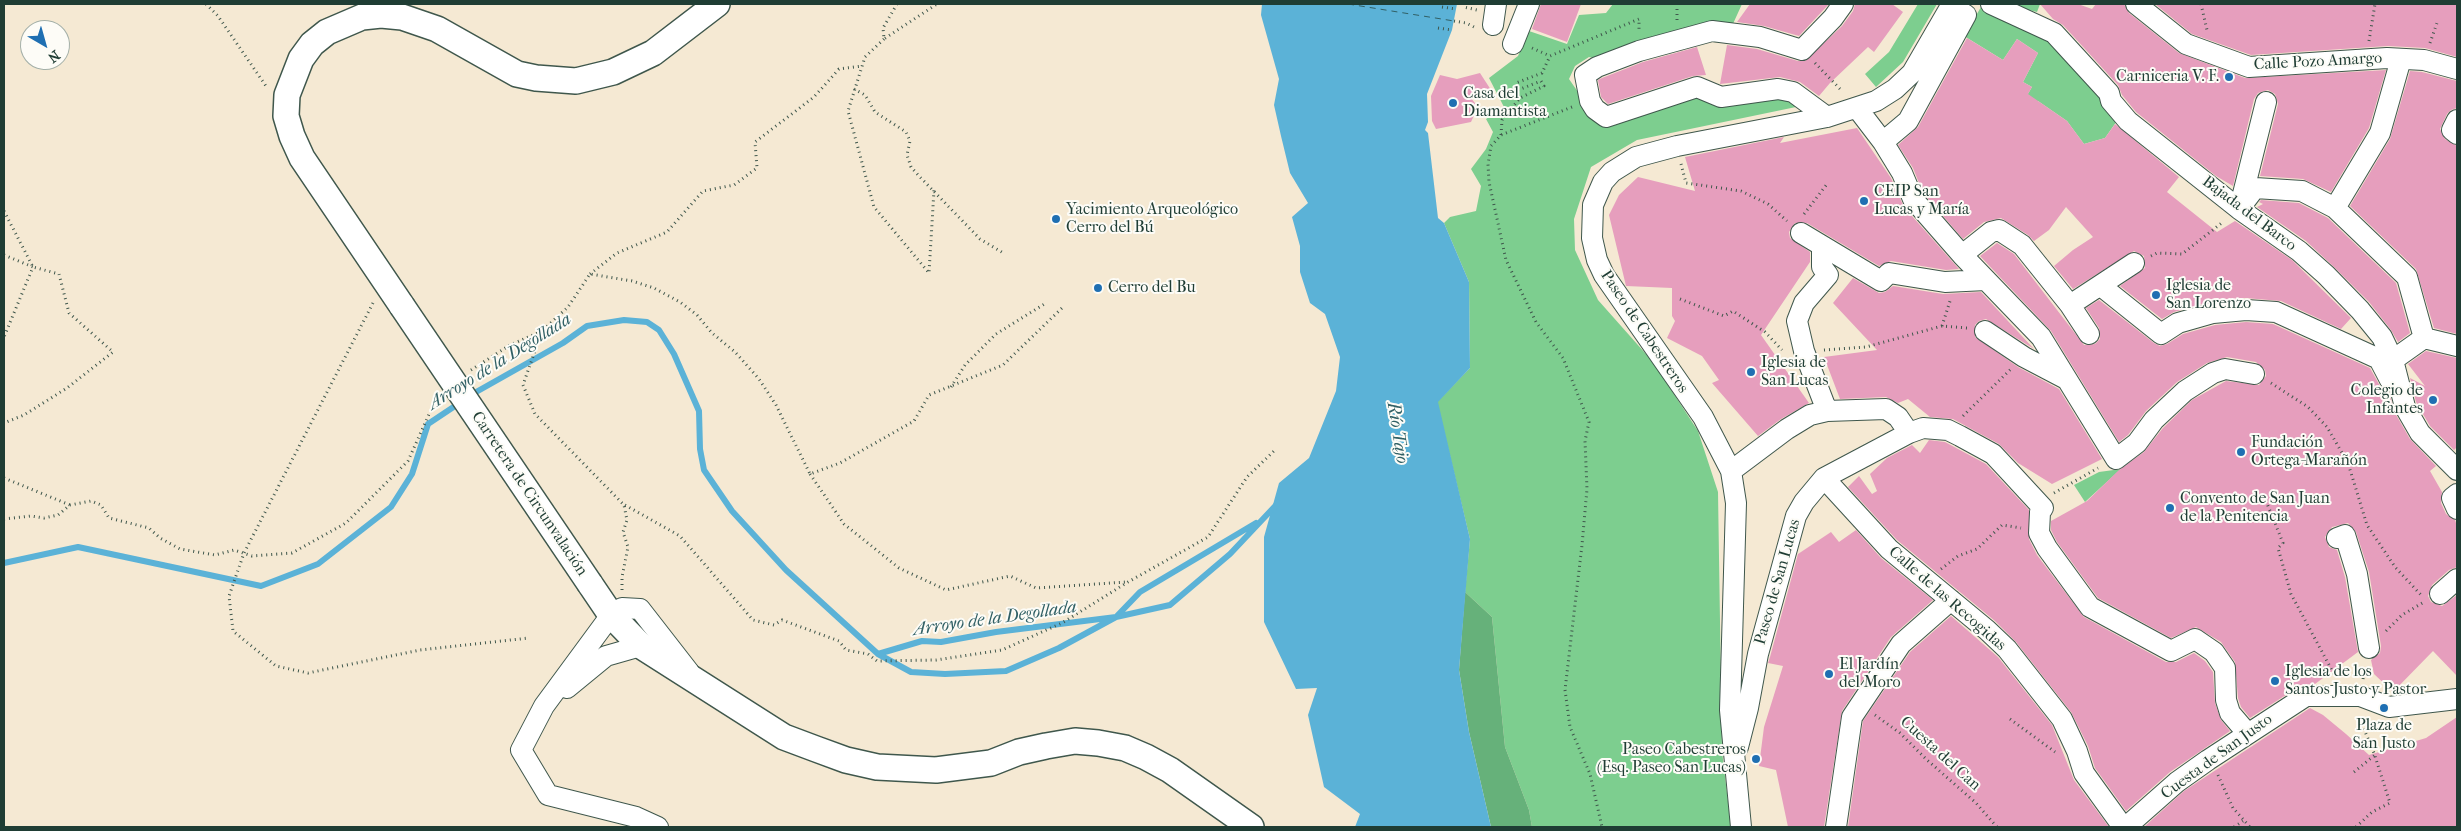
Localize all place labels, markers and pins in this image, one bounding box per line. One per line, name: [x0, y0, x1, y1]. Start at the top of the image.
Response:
place label: Carniceria V. F.: [2116, 67, 2219, 87]
marker: Carniceria V. F.: [2223, 71, 2235, 83]
place label: Casa del Diamantista: [1463, 84, 1547, 122]
marker: Casa del Diamantista: [1447, 97, 1459, 109]
place label: CEIP San Lucas y María: [1874, 182, 1969, 220]
marker: CEIP San Lucas y María: [1858, 195, 1870, 207]
place label: Yacimiento Arqueológico Cerro del Bú: [1066, 200, 1238, 238]
marker: Yacimiento Arqueológico Cerro del Bú: [1050, 213, 1062, 225]
place label: Iglesia de San Lorenzo: [2166, 276, 2251, 314]
place label: Cerro del Bu: [1108, 278, 1196, 298]
marker: Cerro del Bu: [1092, 282, 1104, 294]
marker: Iglesia de San Lorenzo: [2150, 289, 2162, 301]
place label: Iglesia de San Lucas: [1761, 353, 1828, 391]
marker: Iglesia de San Lucas: [1745, 366, 1757, 378]
place label: Colegio de Infantes: [2351, 381, 2423, 419]
marker: Colegio de Infantes: [2427, 394, 2439, 406]
place label: Fundación Ortega-Marañón: [2251, 433, 2367, 471]
marker: Fundación Ortega-Marañón: [2235, 446, 2247, 458]
place label: Convento de San Juan de la Penitencia: [2180, 489, 2330, 527]
marker: Convento de San Juan de la Penitencia: [2164, 502, 2176, 514]
place label: El Jardín del Moro: [1839, 655, 1901, 693]
place label: Iglesia de los Santos Justo y Pastor: [2285, 662, 2426, 700]
marker: El Jardín del Moro: [1823, 668, 1835, 680]
marker: Iglesia de los Santos Justo y Pastor: [2269, 675, 2281, 687]
marker: Plaza de San Justo: [2378, 702, 2390, 714]
place label: Plaza de San Justo: [2353, 716, 2415, 754]
place label: Paseo Cabestreros (Esq. Paseo San Lucas): [1597, 740, 1746, 778]
marker: Paseo Cabestreros (Esq. Paseo San Lucas): [1750, 753, 1762, 765]

